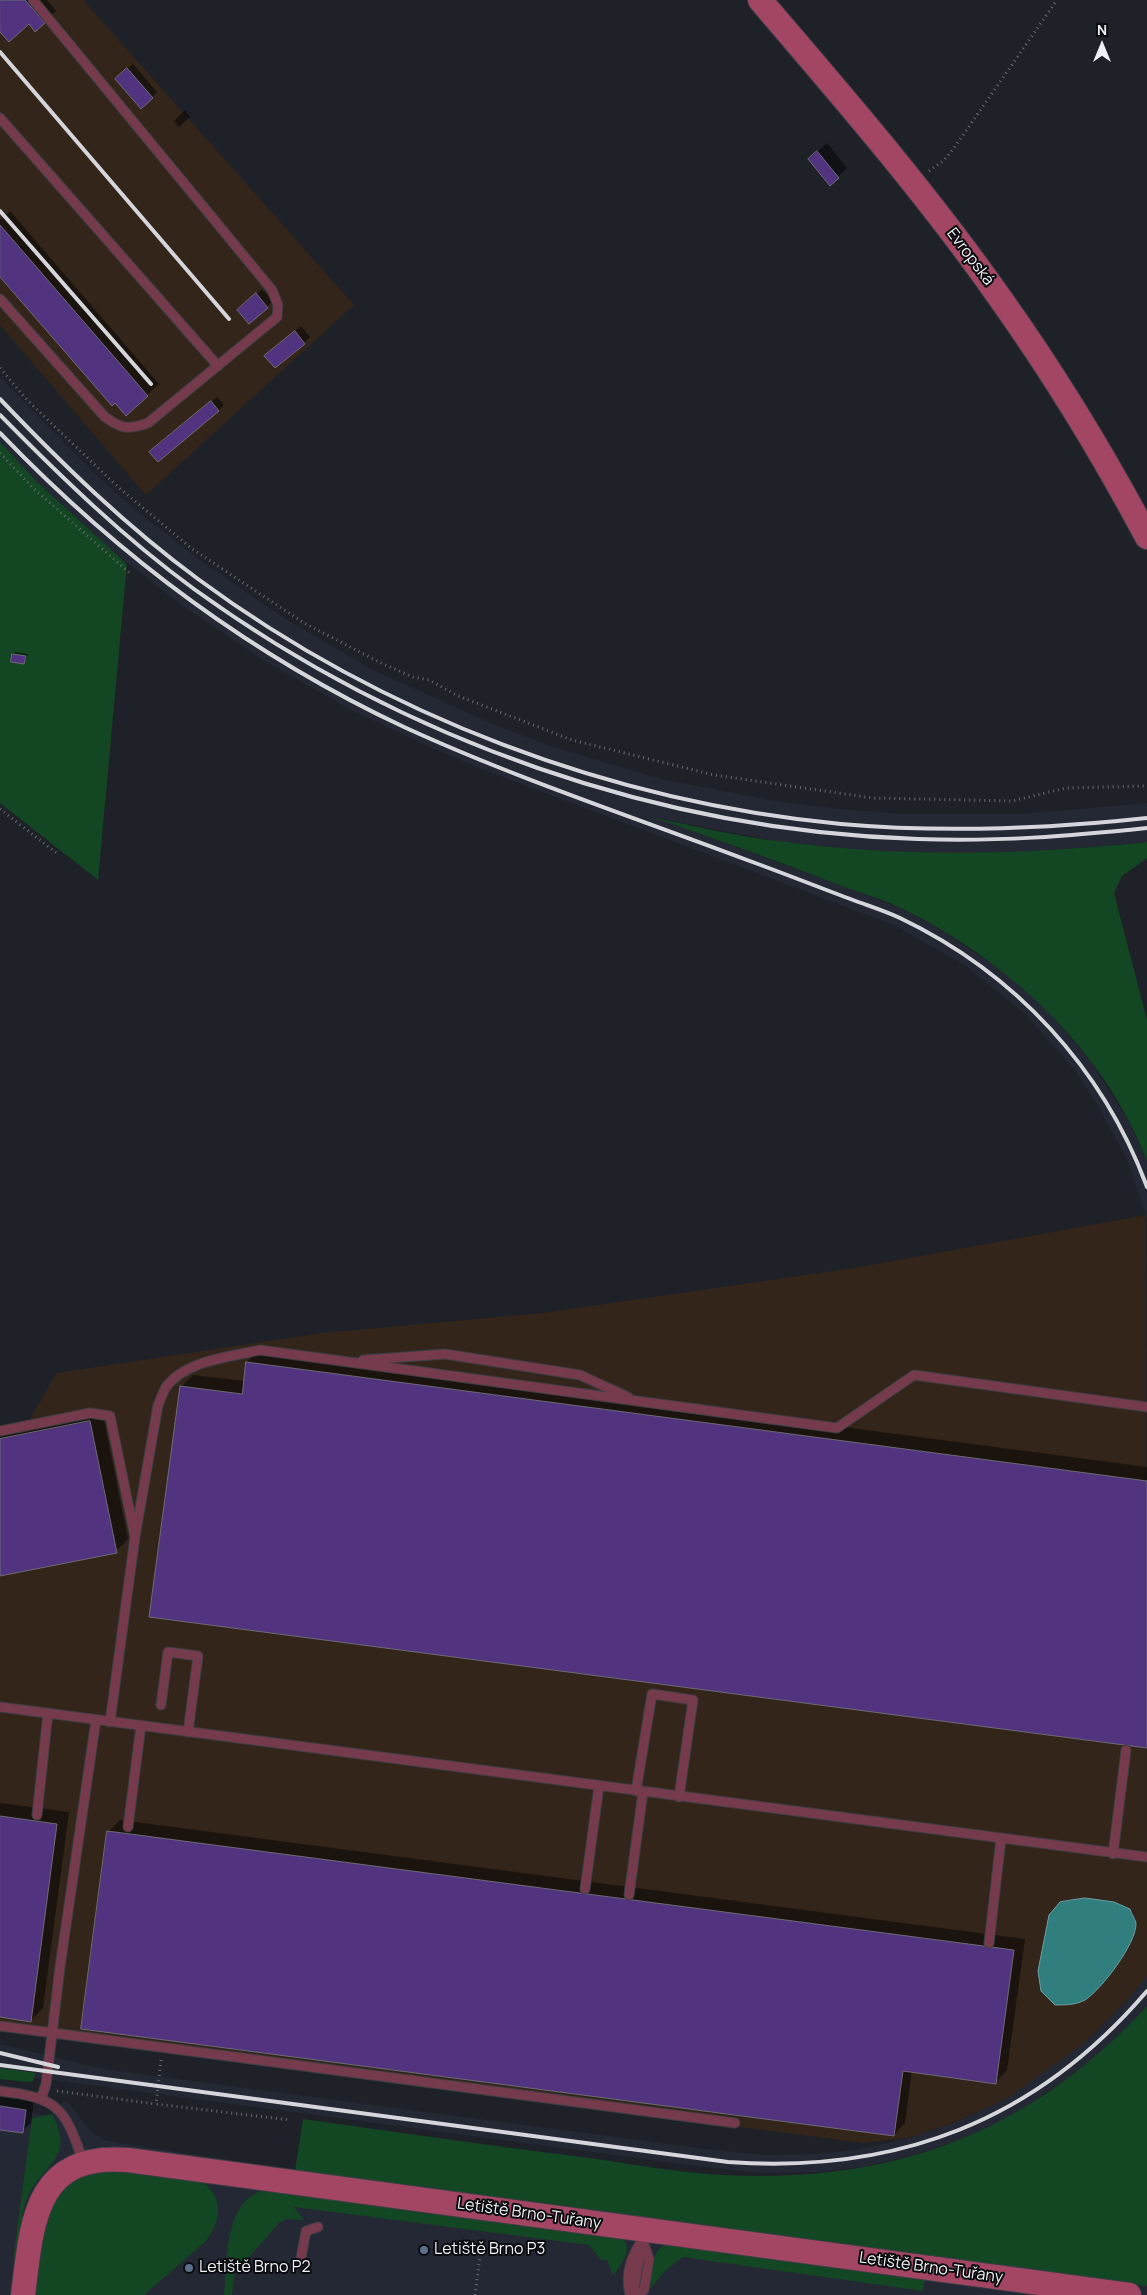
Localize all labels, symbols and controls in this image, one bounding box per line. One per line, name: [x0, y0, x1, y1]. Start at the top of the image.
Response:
north arrow: [1077, 20, 1127, 70]
text: N: [1097, 20, 1107, 39]
street label: Evropská: [942, 224, 998, 290]
street label: Letiště Brno-Tuřany: [456, 2194, 602, 2234]
place label: Letiště Brno P3: [434, 2240, 545, 2260]
marker: Letiště Brno P3: [418, 2244, 430, 2256]
street label: Letiště Brno-Tuřany: [858, 2248, 1004, 2288]
place label: Letiště Brno P2: [199, 2258, 310, 2278]
marker: Letiště Brno P2: [183, 2262, 195, 2274]

